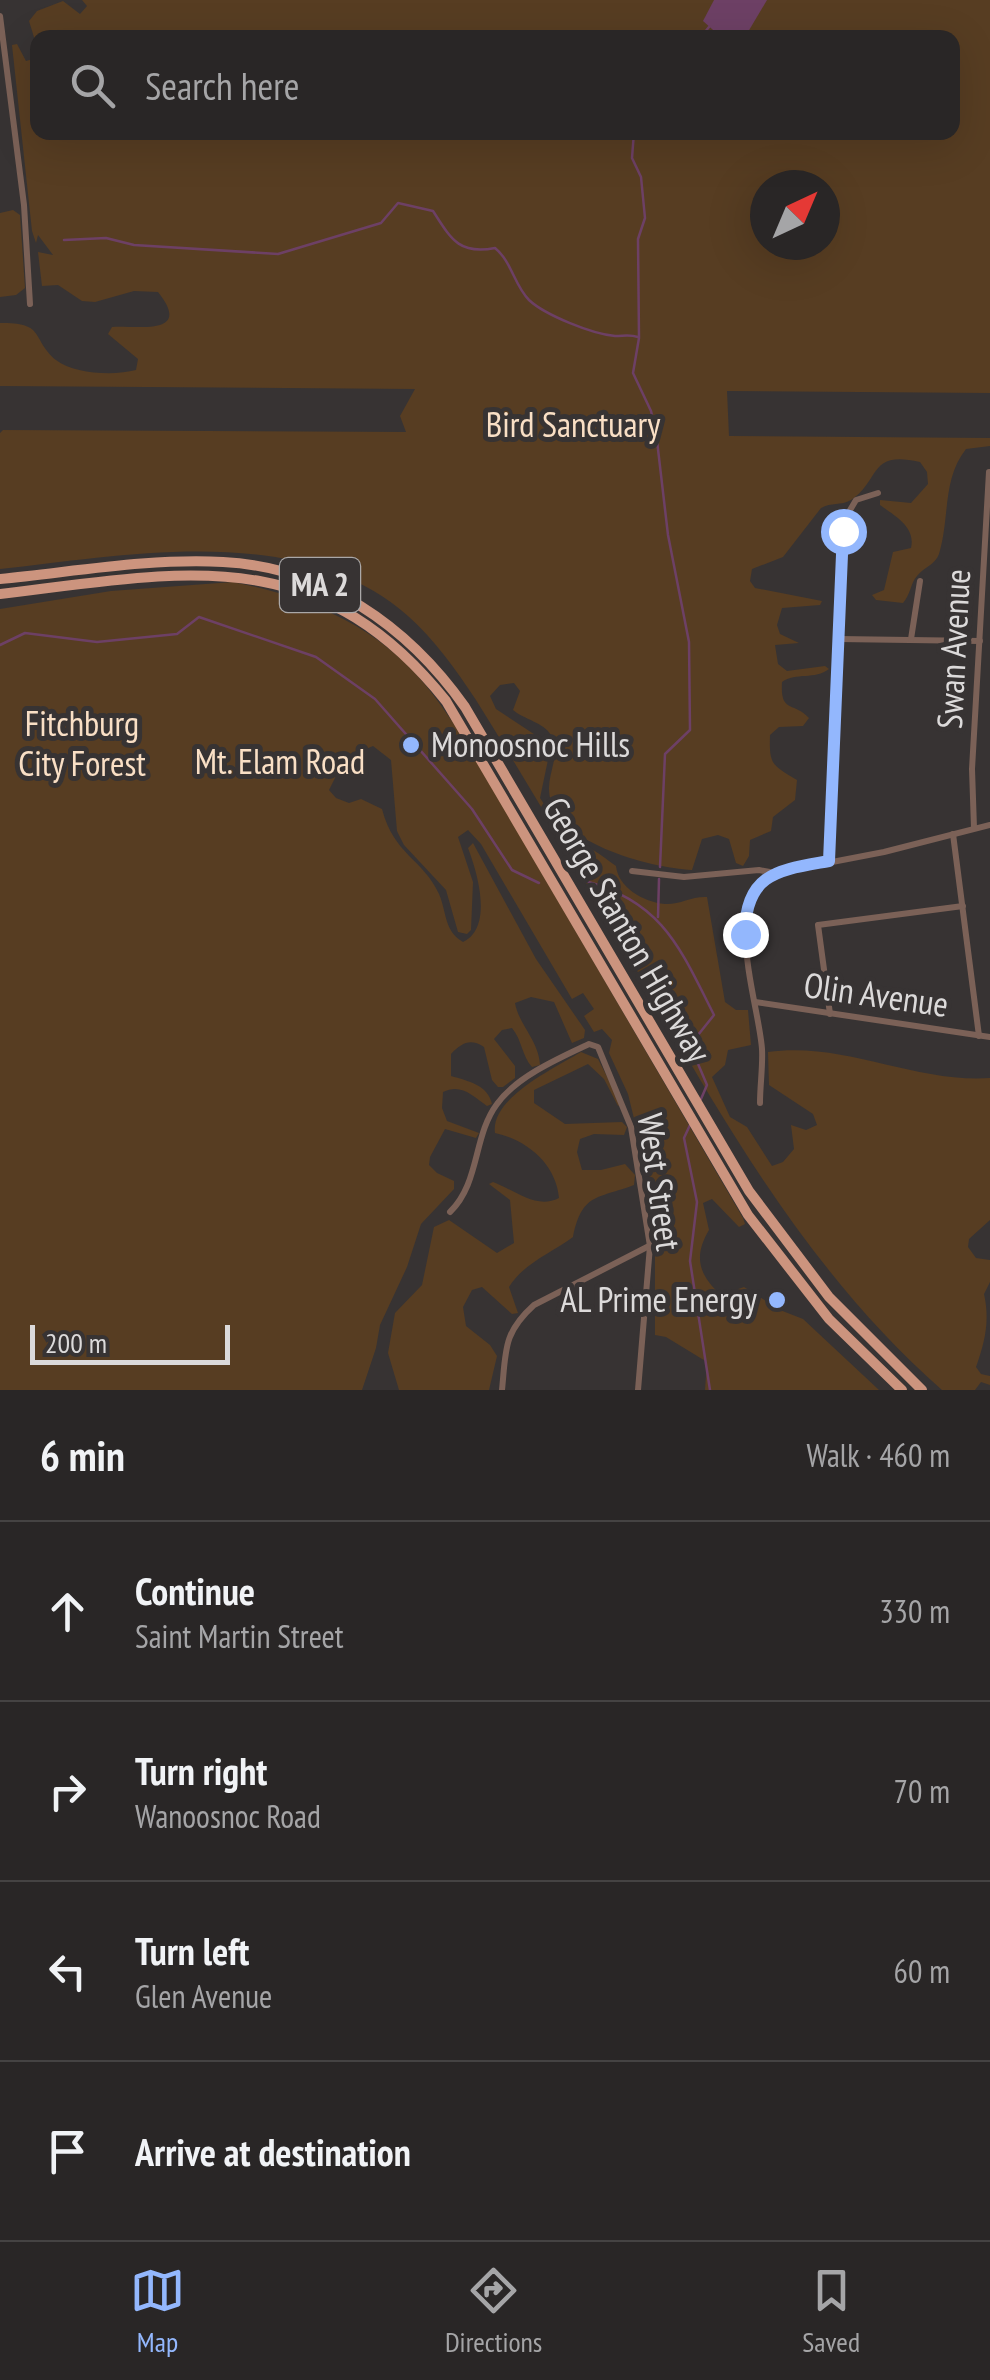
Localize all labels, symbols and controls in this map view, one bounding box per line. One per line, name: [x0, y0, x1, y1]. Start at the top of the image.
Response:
search box: [30, 30, 960, 140]
icon: search: [65, 58, 120, 113]
text: Search here: [145, 61, 299, 110]
north arrow: [750, 170, 840, 260]
park label: Bird Sanctuary: [486, 401, 661, 447]
route start: [821, 509, 867, 555]
road number: MA 2: [280, 558, 360, 612]
street label: Swan Avenue: [926, 568, 980, 730]
park label: Fitchburg City Forest: [18, 700, 146, 786]
place label: Monoosnoc Hills: [431, 721, 630, 767]
marker: Monoosnoc Hills: [400, 734, 422, 756]
park label: Mt. Elam Road: [195, 738, 365, 784]
street label: George Stanton Highway: [533, 789, 723, 1071]
route end: [723, 912, 769, 958]
street label: Olin Avenue: [801, 961, 951, 1027]
street label: West Street: [628, 1110, 692, 1254]
place label: AL Prime Energy: [560, 1276, 758, 1322]
marker: AL Prime Energy: [766, 1289, 788, 1311]
scale bar: [30, 1320, 230, 1364]
text: 200 m: [45, 1324, 107, 1361]
text: 6 min: [40, 1428, 125, 1483]
text: Walk · 460 m: [806, 1434, 950, 1476]
text: Continue: [135, 1566, 255, 1615]
icon: ahead: [40, 1584, 95, 1639]
text: 330 m: [879, 1590, 950, 1632]
text: Saint Martin Street: [135, 1615, 344, 1657]
text: Turn right: [135, 1746, 267, 1795]
icon: right: [40, 1764, 95, 1819]
text: 70 m: [894, 1770, 950, 1812]
text: Wanoosnoc Road: [135, 1795, 321, 1837]
text: Turn left: [135, 1926, 249, 1975]
icon: left: [40, 1944, 95, 1999]
text: 60 m: [894, 1950, 950, 1992]
text: Glen Avenue: [135, 1975, 272, 2017]
icon: arrive: [40, 2124, 95, 2179]
text: Arrive at destination: [135, 2127, 411, 2176]
tab: Map: [130, 2263, 185, 2360]
tab: Directions: [445, 2263, 542, 2360]
tab: Saved: [802, 2263, 860, 2360]

